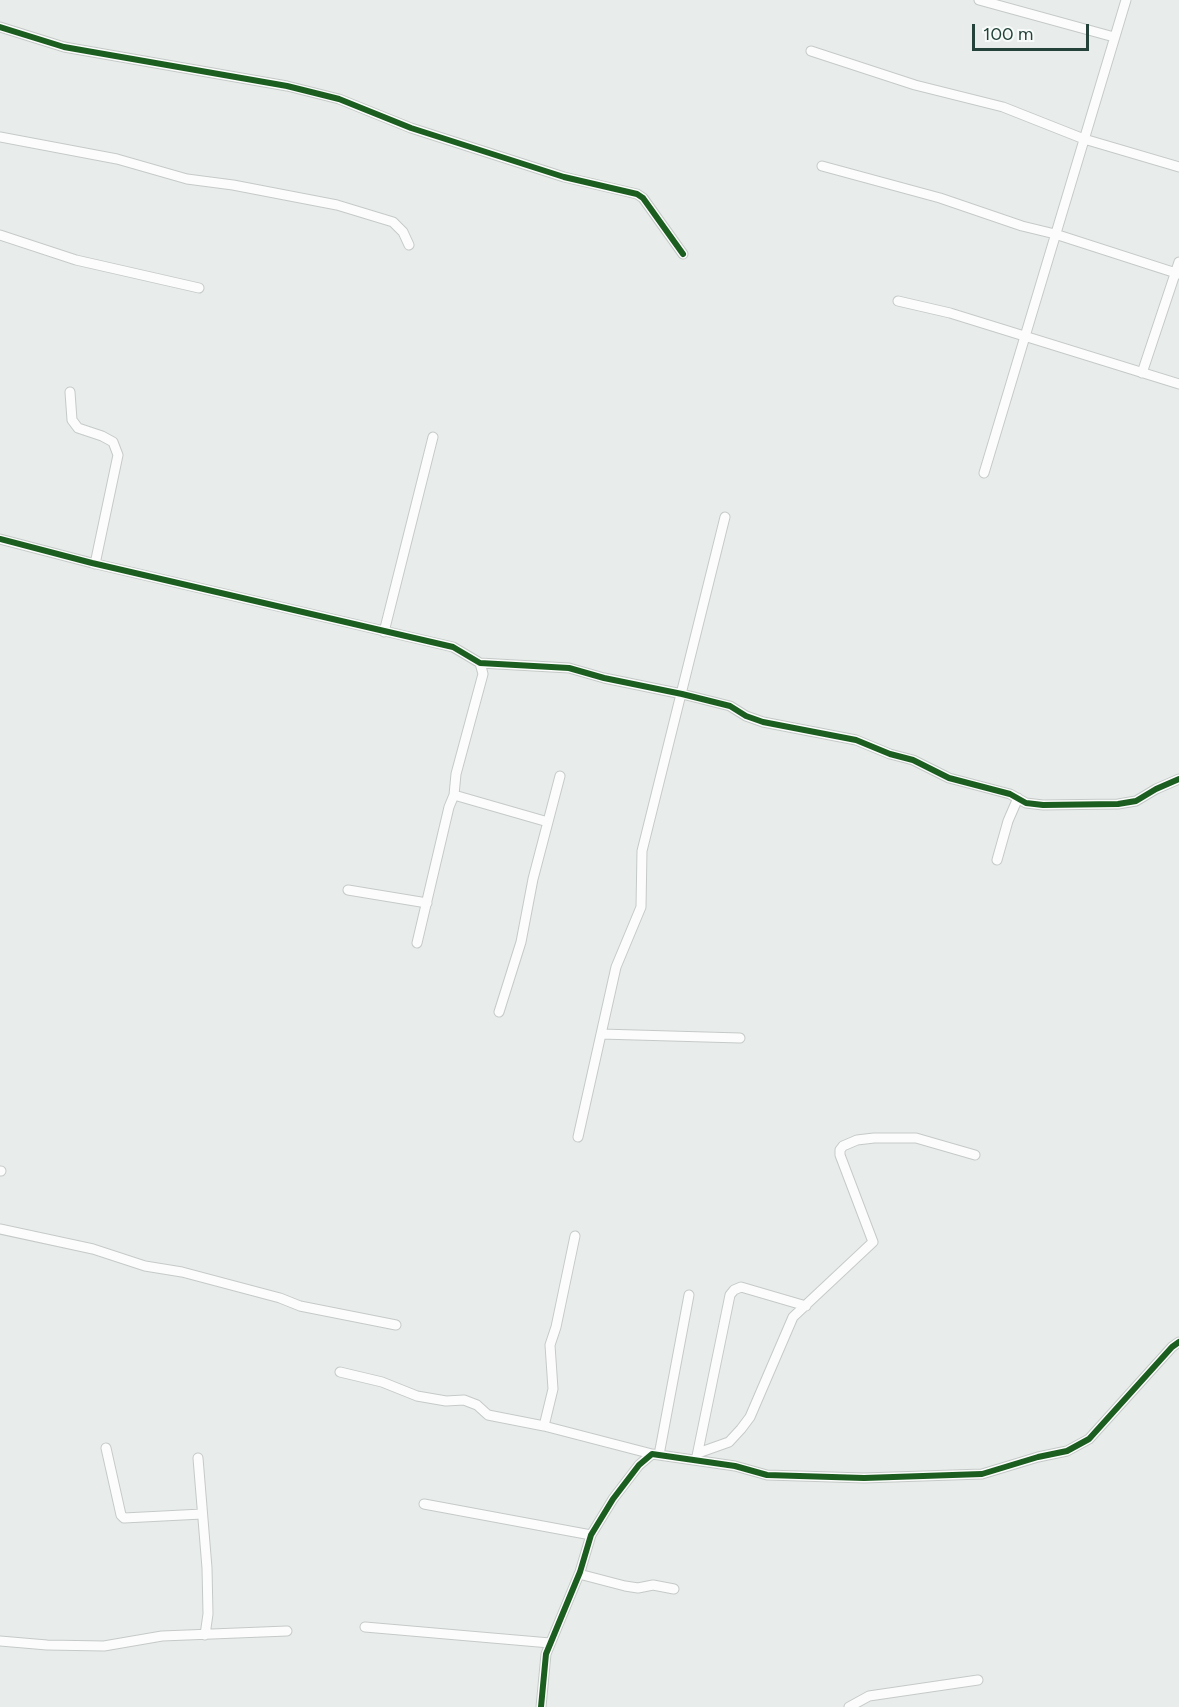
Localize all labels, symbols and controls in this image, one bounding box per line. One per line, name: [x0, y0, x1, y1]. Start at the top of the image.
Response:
scale bar: [975, 12, 1092, 50]
text: 100 m: [983, 23, 1033, 45]

